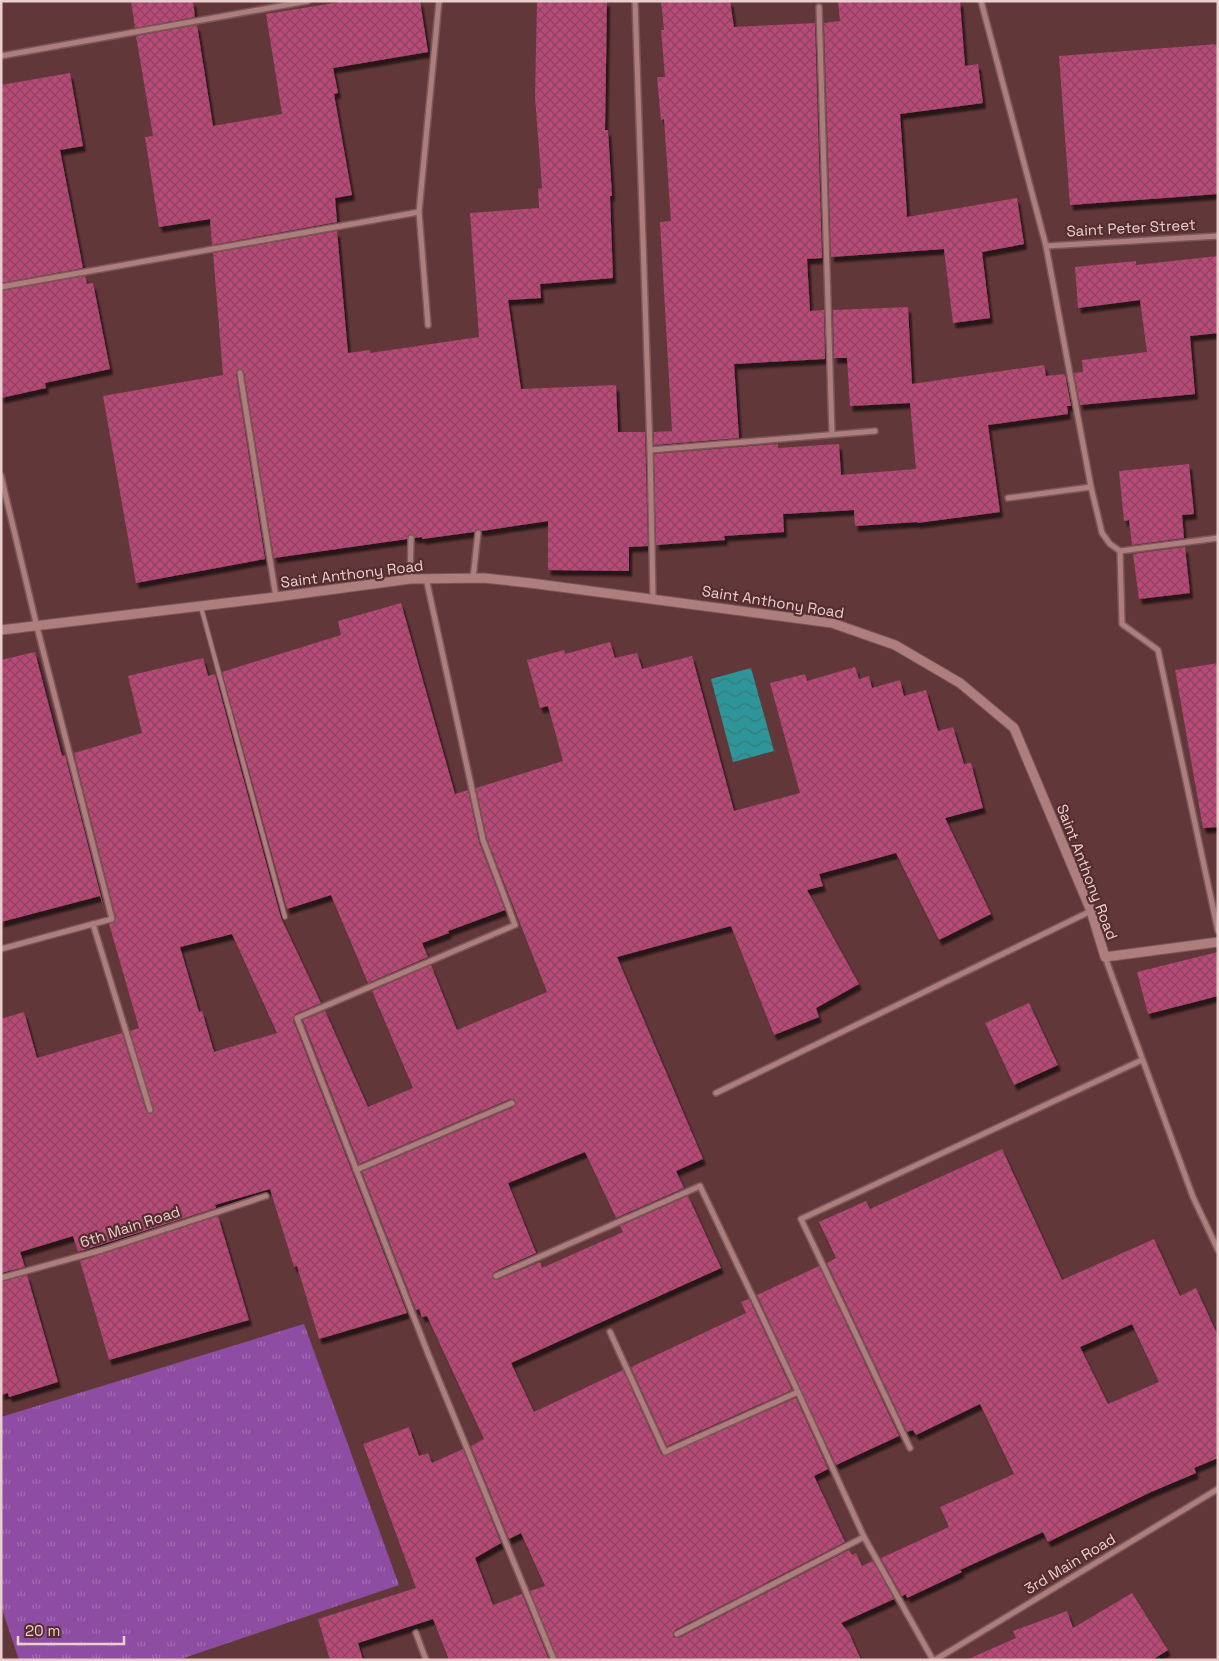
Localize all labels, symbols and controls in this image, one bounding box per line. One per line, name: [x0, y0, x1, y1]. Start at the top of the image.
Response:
street label: Saint Peter Street: [1066, 215, 1196, 240]
street label: Saint Anthony Road: [279, 555, 424, 592]
street label: Saint Anthony Road: [701, 581, 846, 622]
street label: Saint Anthony Road: [1053, 801, 1122, 942]
street label: 6th Main Road: [77, 1201, 182, 1252]
street label: 3rd Main Road: [1021, 1529, 1119, 1598]
scale bar: [18, 1614, 124, 1646]
text: 20 m: [25, 1621, 60, 1640]

